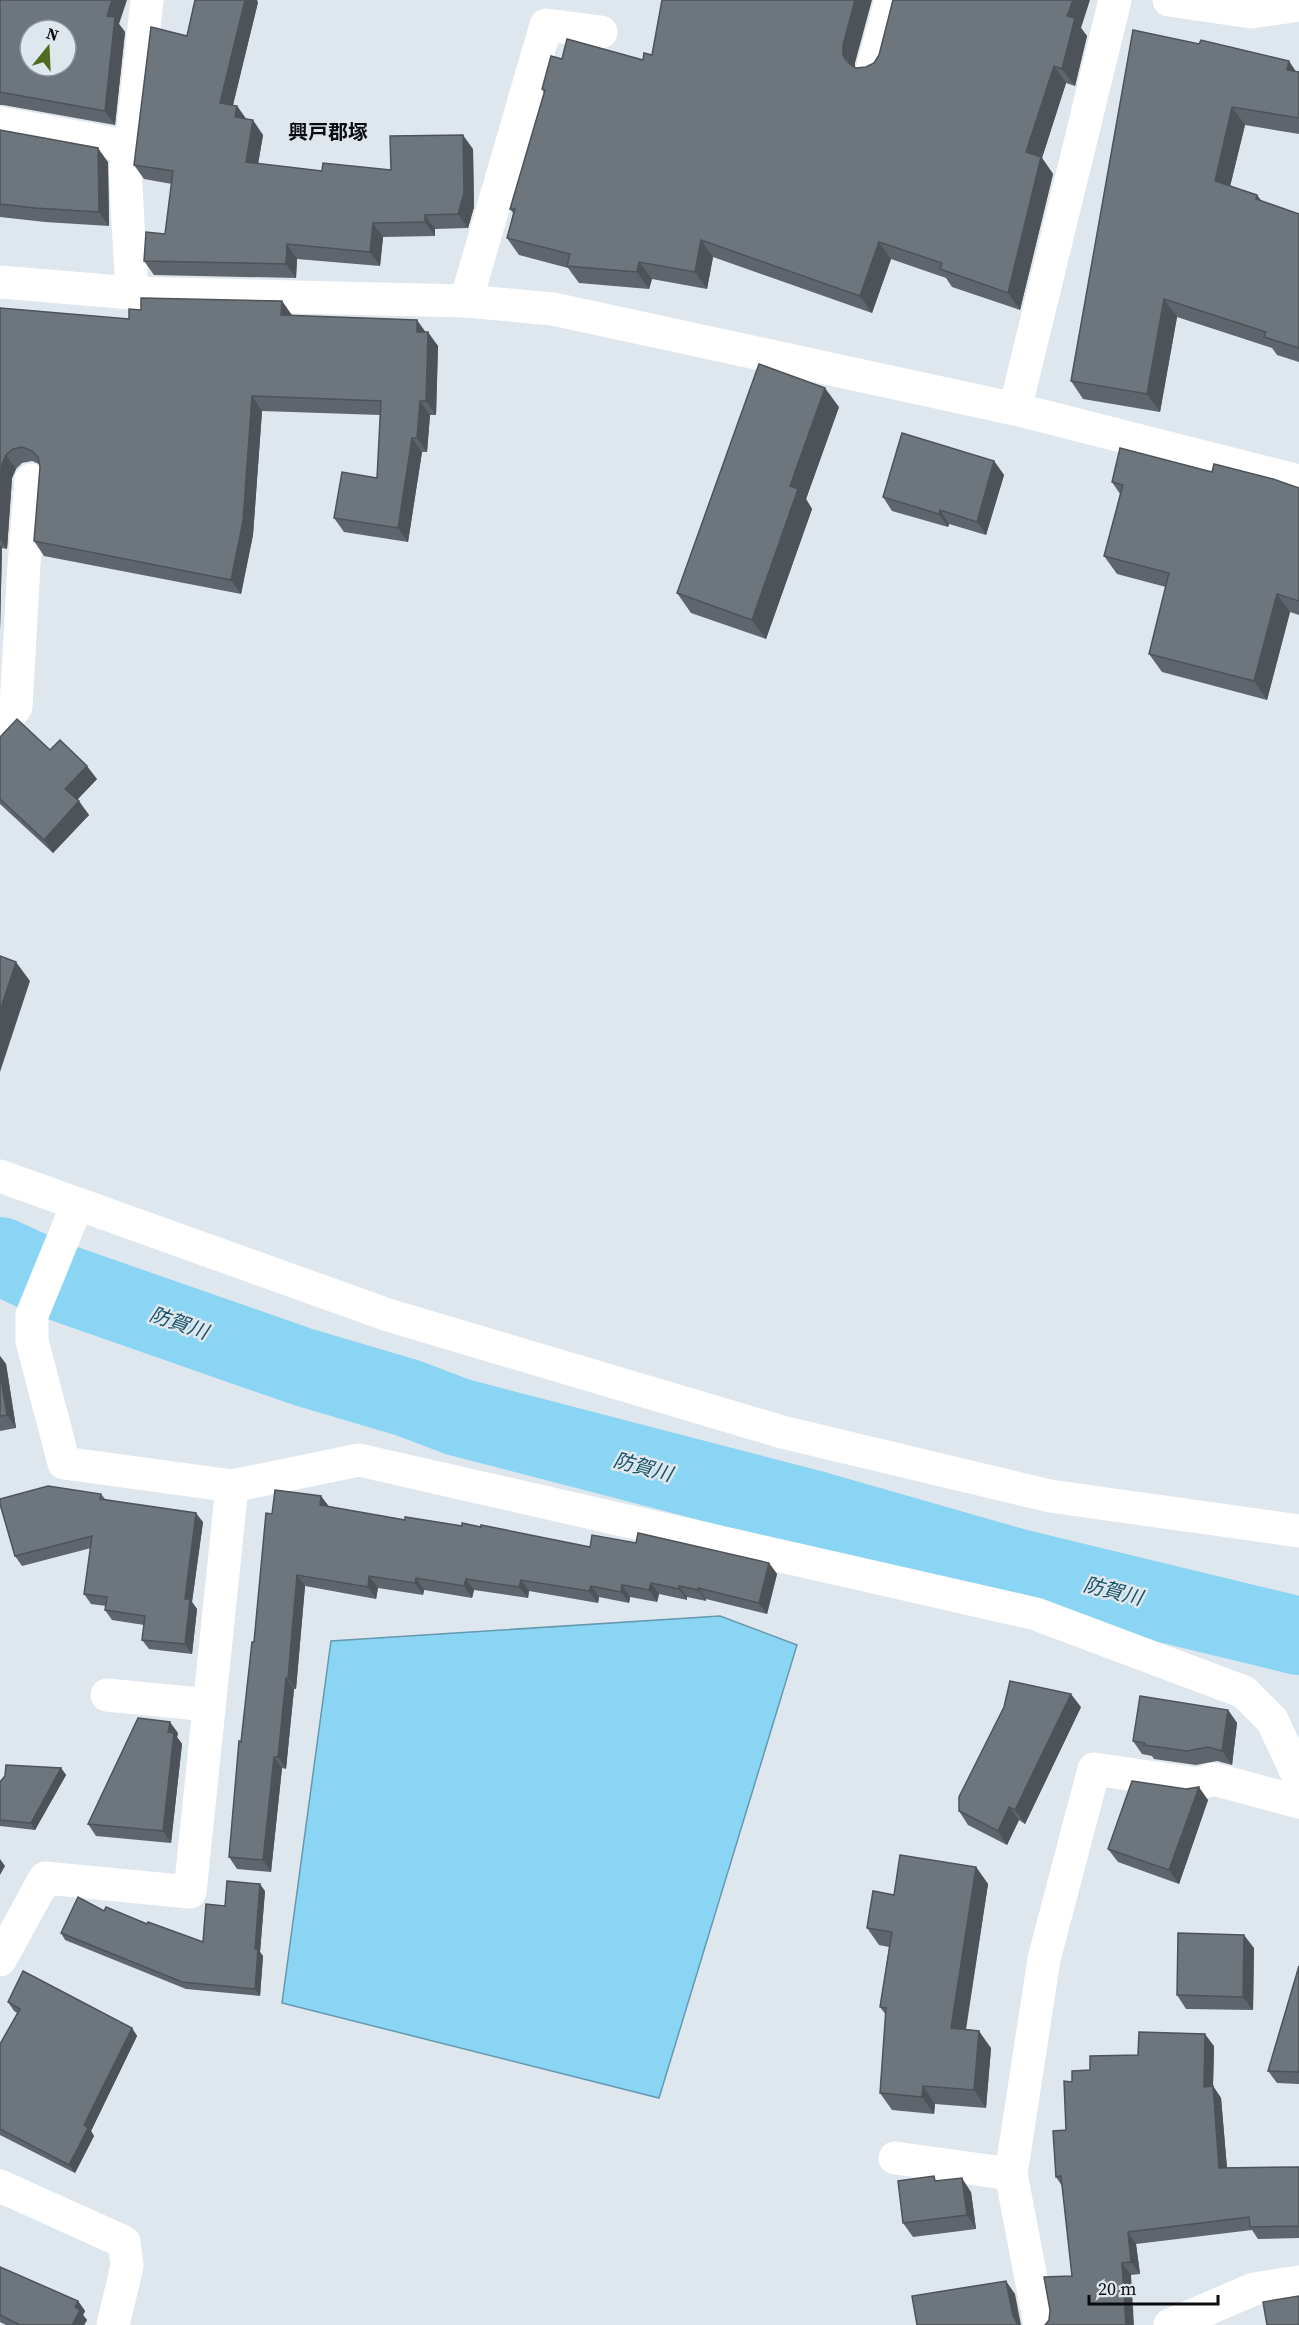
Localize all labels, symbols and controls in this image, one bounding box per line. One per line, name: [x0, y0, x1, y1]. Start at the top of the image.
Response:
north arrow: [18, 18, 78, 78]
text: N: [44, 21, 62, 46]
district label: 興戸郡塚: [288, 118, 368, 146]
water label: 防賀川: [146, 1300, 214, 1347]
water label: 防賀川: [610, 1446, 678, 1489]
water label: 防賀川: [1081, 1570, 1147, 1612]
scale bar: [1089, 2268, 1218, 2306]
text: 20 m: [1098, 2276, 1136, 2301]

